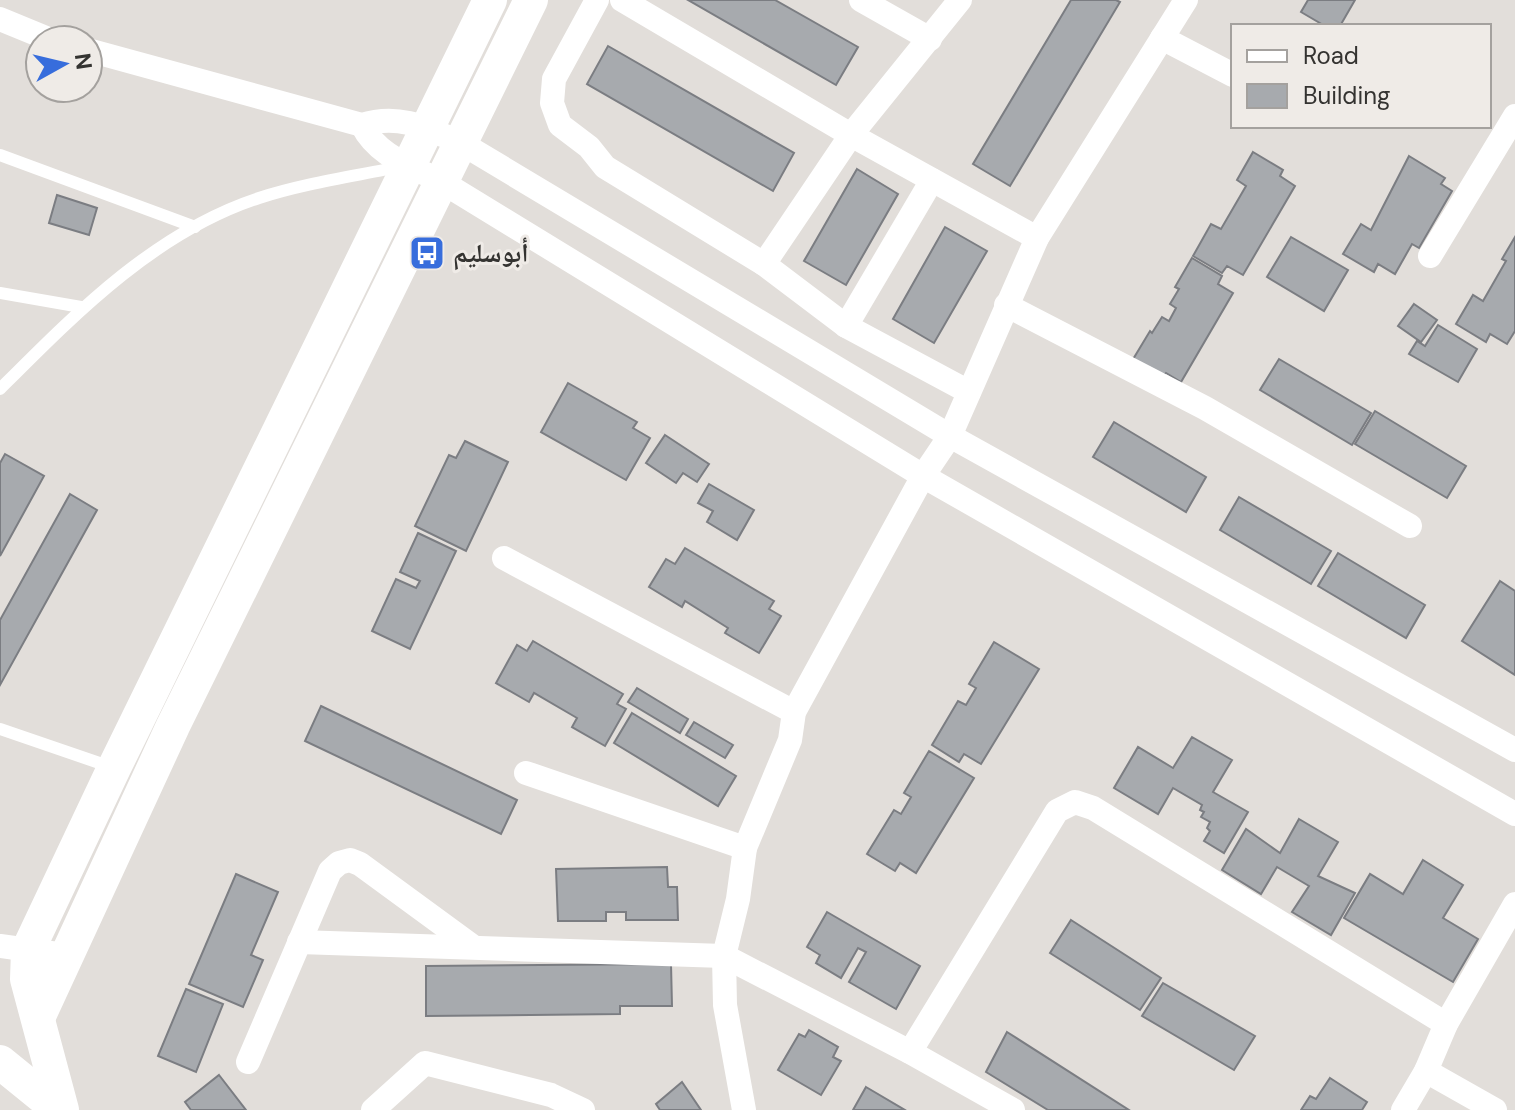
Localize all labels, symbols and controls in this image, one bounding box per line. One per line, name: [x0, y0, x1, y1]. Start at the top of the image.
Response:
north arrow: [24, 24, 104, 104]
legend: [1231, 24, 1491, 128]
text: Road: [1303, 40, 1359, 71]
text: N: [68, 51, 99, 71]
text: Building: [1303, 80, 1390, 111]
bus stop icon: أبوسليم: [408, 234, 446, 272]
place label: أبوسليم: [453, 236, 529, 271]

